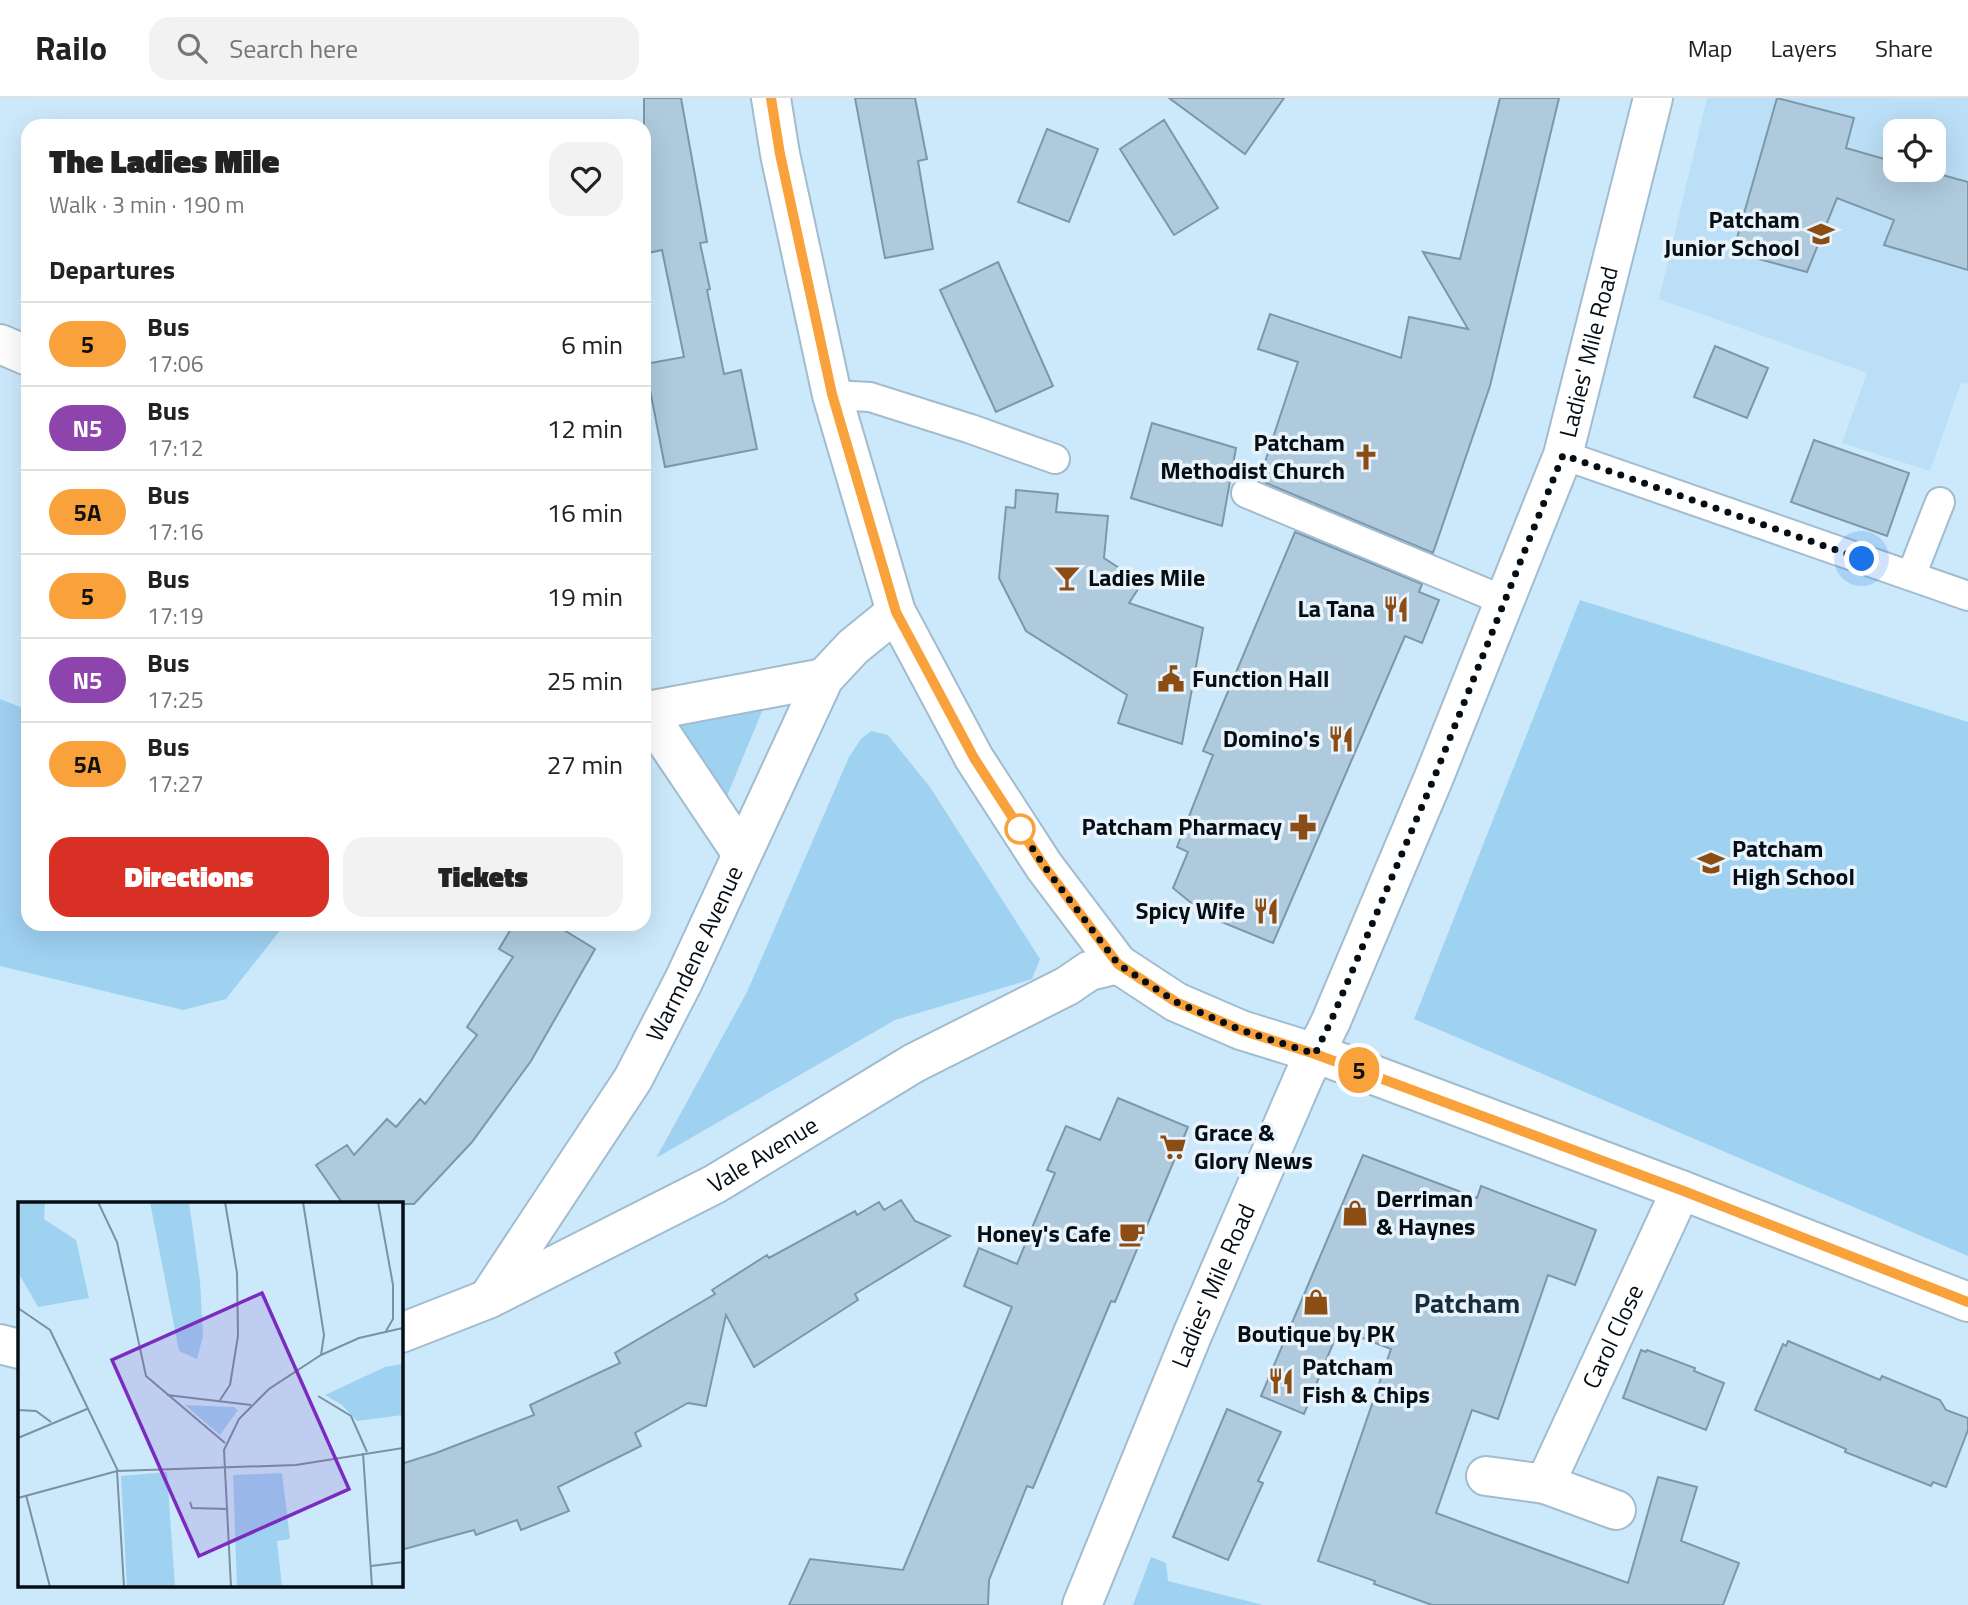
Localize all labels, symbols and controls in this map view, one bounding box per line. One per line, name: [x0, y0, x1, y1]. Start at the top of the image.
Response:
search box: [149, 17, 639, 80]
text: Railo: [35, 23, 107, 73]
icon: search: [173, 29, 211, 67]
text: Search here: [229, 29, 358, 68]
text: Map: [1688, 30, 1733, 66]
text: Layers: [1771, 30, 1837, 66]
text: Share: [1875, 30, 1933, 66]
map controls: [1883, 119, 1946, 182]
button: locate: [1883, 119, 1946, 182]
text: The Ladies Mile: [49, 136, 279, 186]
button: heart: [549, 142, 623, 216]
text: Walk · 3 min · 190 m: [49, 187, 245, 222]
place label: Patcham Junior School: [1664, 201, 1800, 265]
school or university icon: Patcham Junior School: [1806, 219, 1836, 249]
text: Departures: [49, 250, 175, 289]
street label: Ladies' Mile Road: [1549, 262, 1627, 441]
text: Bus: [147, 307, 189, 346]
text: 6 min: [561, 325, 623, 364]
text: 5: [81, 326, 94, 362]
text: 17:06: [147, 346, 204, 381]
text: Bus: [147, 391, 189, 430]
text: 12 min: [547, 409, 623, 448]
text: N5: [72, 410, 103, 446]
place label: Patcham Methodist Church: [1160, 424, 1345, 488]
text: 17:12: [147, 430, 204, 465]
church icon: Patcham Methodist Church: [1351, 442, 1381, 472]
text: Bus: [147, 475, 189, 514]
text: 16 min: [547, 493, 623, 532]
text: 5A: [74, 494, 101, 530]
text: 17:16: [147, 514, 204, 549]
your location: [1844, 541, 1879, 576]
text: Bus: [147, 559, 189, 598]
place label: Ladies Mile: [1088, 559, 1205, 595]
bar icon: Ladies Mile: [1052, 563, 1082, 593]
text: 19 min: [547, 577, 623, 616]
text: 5: [81, 578, 94, 614]
place label: La Tana: [1297, 590, 1375, 626]
restaurant icon: La Tana: [1381, 594, 1411, 624]
text: 17:19: [147, 598, 204, 633]
text: Bus: [147, 643, 189, 682]
place label: Function Hall: [1192, 660, 1329, 696]
text: 25 min: [547, 661, 623, 700]
text: N5: [72, 662, 103, 698]
public building icon: Function Hall: [1156, 664, 1186, 694]
text: 17:25: [147, 682, 204, 717]
place label: Domino's: [1223, 720, 1320, 756]
restaurant icon: Domino's: [1326, 724, 1356, 754]
text: Bus: [147, 727, 189, 766]
text: 27 min: [547, 745, 623, 784]
text: 5A: [74, 746, 101, 782]
text: 17:27: [147, 766, 204, 801]
place label: Patcham Pharmacy: [1082, 808, 1282, 844]
pharmacy icon: Patcham Pharmacy: [1288, 812, 1318, 842]
unlabelled marker: [1005, 814, 1035, 844]
place label: Patcham High School: [1732, 830, 1855, 894]
button: Directions: [49, 837, 329, 917]
button: Tickets: [343, 837, 623, 917]
school or university icon: Patcham High School: [1696, 848, 1726, 878]
street label: Warmdene Avenue: [636, 859, 752, 1048]
place label: Spicy Wife: [1135, 892, 1245, 928]
restaurant icon: Spicy Wife: [1251, 896, 1281, 926]
line badge: 5: [1336, 1047, 1382, 1093]
text: 5: [1352, 1052, 1366, 1088]
street label: Vale Avenue: [700, 1107, 825, 1201]
place label: Grace & Glory News: [1194, 1114, 1313, 1178]
supermarket icon: Grace & Glory News: [1158, 1132, 1188, 1162]
place label: Derriman & Haynes: [1376, 1180, 1475, 1244]
street label: Ladies' Mile Road: [1162, 1198, 1264, 1373]
shop icon: Derriman & Haynes: [1340, 1198, 1370, 1228]
inset map: [18, 1202, 402, 1588]
place label: Honey's Cafe: [976, 1215, 1111, 1251]
cafe icon: Honey's Cafe: [1117, 1219, 1147, 1249]
street label: Carol Close: [1573, 1278, 1652, 1394]
district label: Patcham: [1414, 1281, 1520, 1324]
shop icon: Boutique by PK: [1301, 1287, 1331, 1317]
place label: Boutique by PK: [1237, 1315, 1395, 1351]
place label: Patcham Fish & Chips: [1302, 1348, 1430, 1412]
restaurant icon: Patcham Fish & Chips: [1266, 1366, 1296, 1396]

